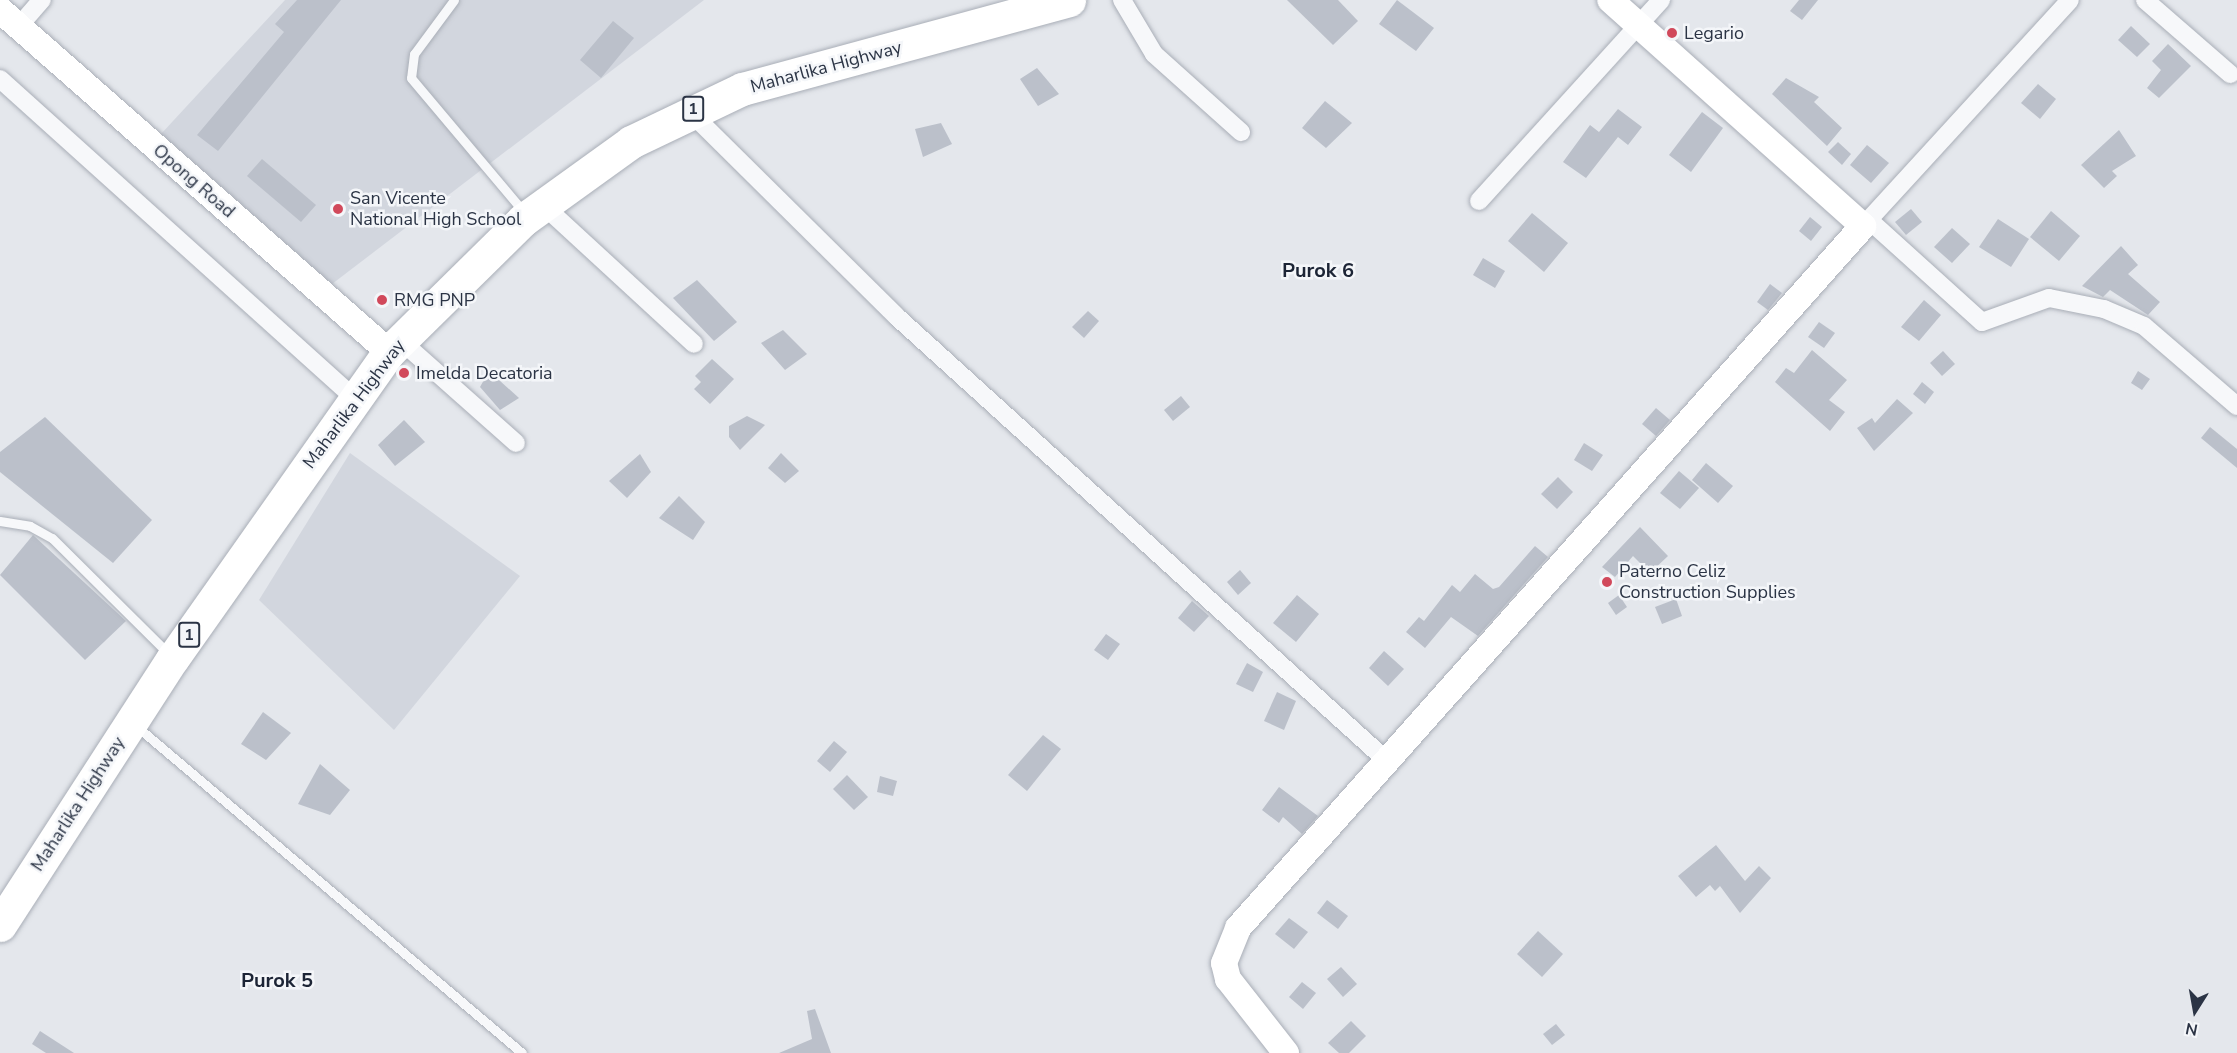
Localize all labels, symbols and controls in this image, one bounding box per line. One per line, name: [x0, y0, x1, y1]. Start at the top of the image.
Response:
place label: Legario: [1684, 22, 1744, 44]
marker: Legario: [1665, 26, 1679, 40]
street label: Maharlika Highway: [748, 36, 904, 98]
road number: 1: [681, 96, 705, 122]
street label: Opong Road: [149, 140, 239, 222]
place label: San Vicente National High School: [350, 188, 521, 230]
marker: San Vicente National High School: [331, 202, 345, 216]
district label: Purok 6: [1282, 258, 1354, 282]
place label: RMG PNP: [394, 289, 475, 311]
marker: RMG PNP: [375, 293, 389, 307]
street label: Maharlika Highway: [298, 335, 410, 473]
place label: Imelda Decatoria: [416, 362, 553, 384]
marker: Imelda Decatoria: [397, 366, 411, 380]
place label: Paterno Celiz Construction Supplies: [1619, 561, 1796, 604]
marker: Paterno Celiz Construction Supplies: [1600, 575, 1614, 589]
road number: 1: [177, 622, 201, 648]
street label: Maharlika Highway: [26, 733, 130, 875]
district label: Purok 5: [241, 968, 313, 992]
north arrow: [2165, 981, 2225, 1041]
text: N: [2184, 1017, 2200, 1041]

